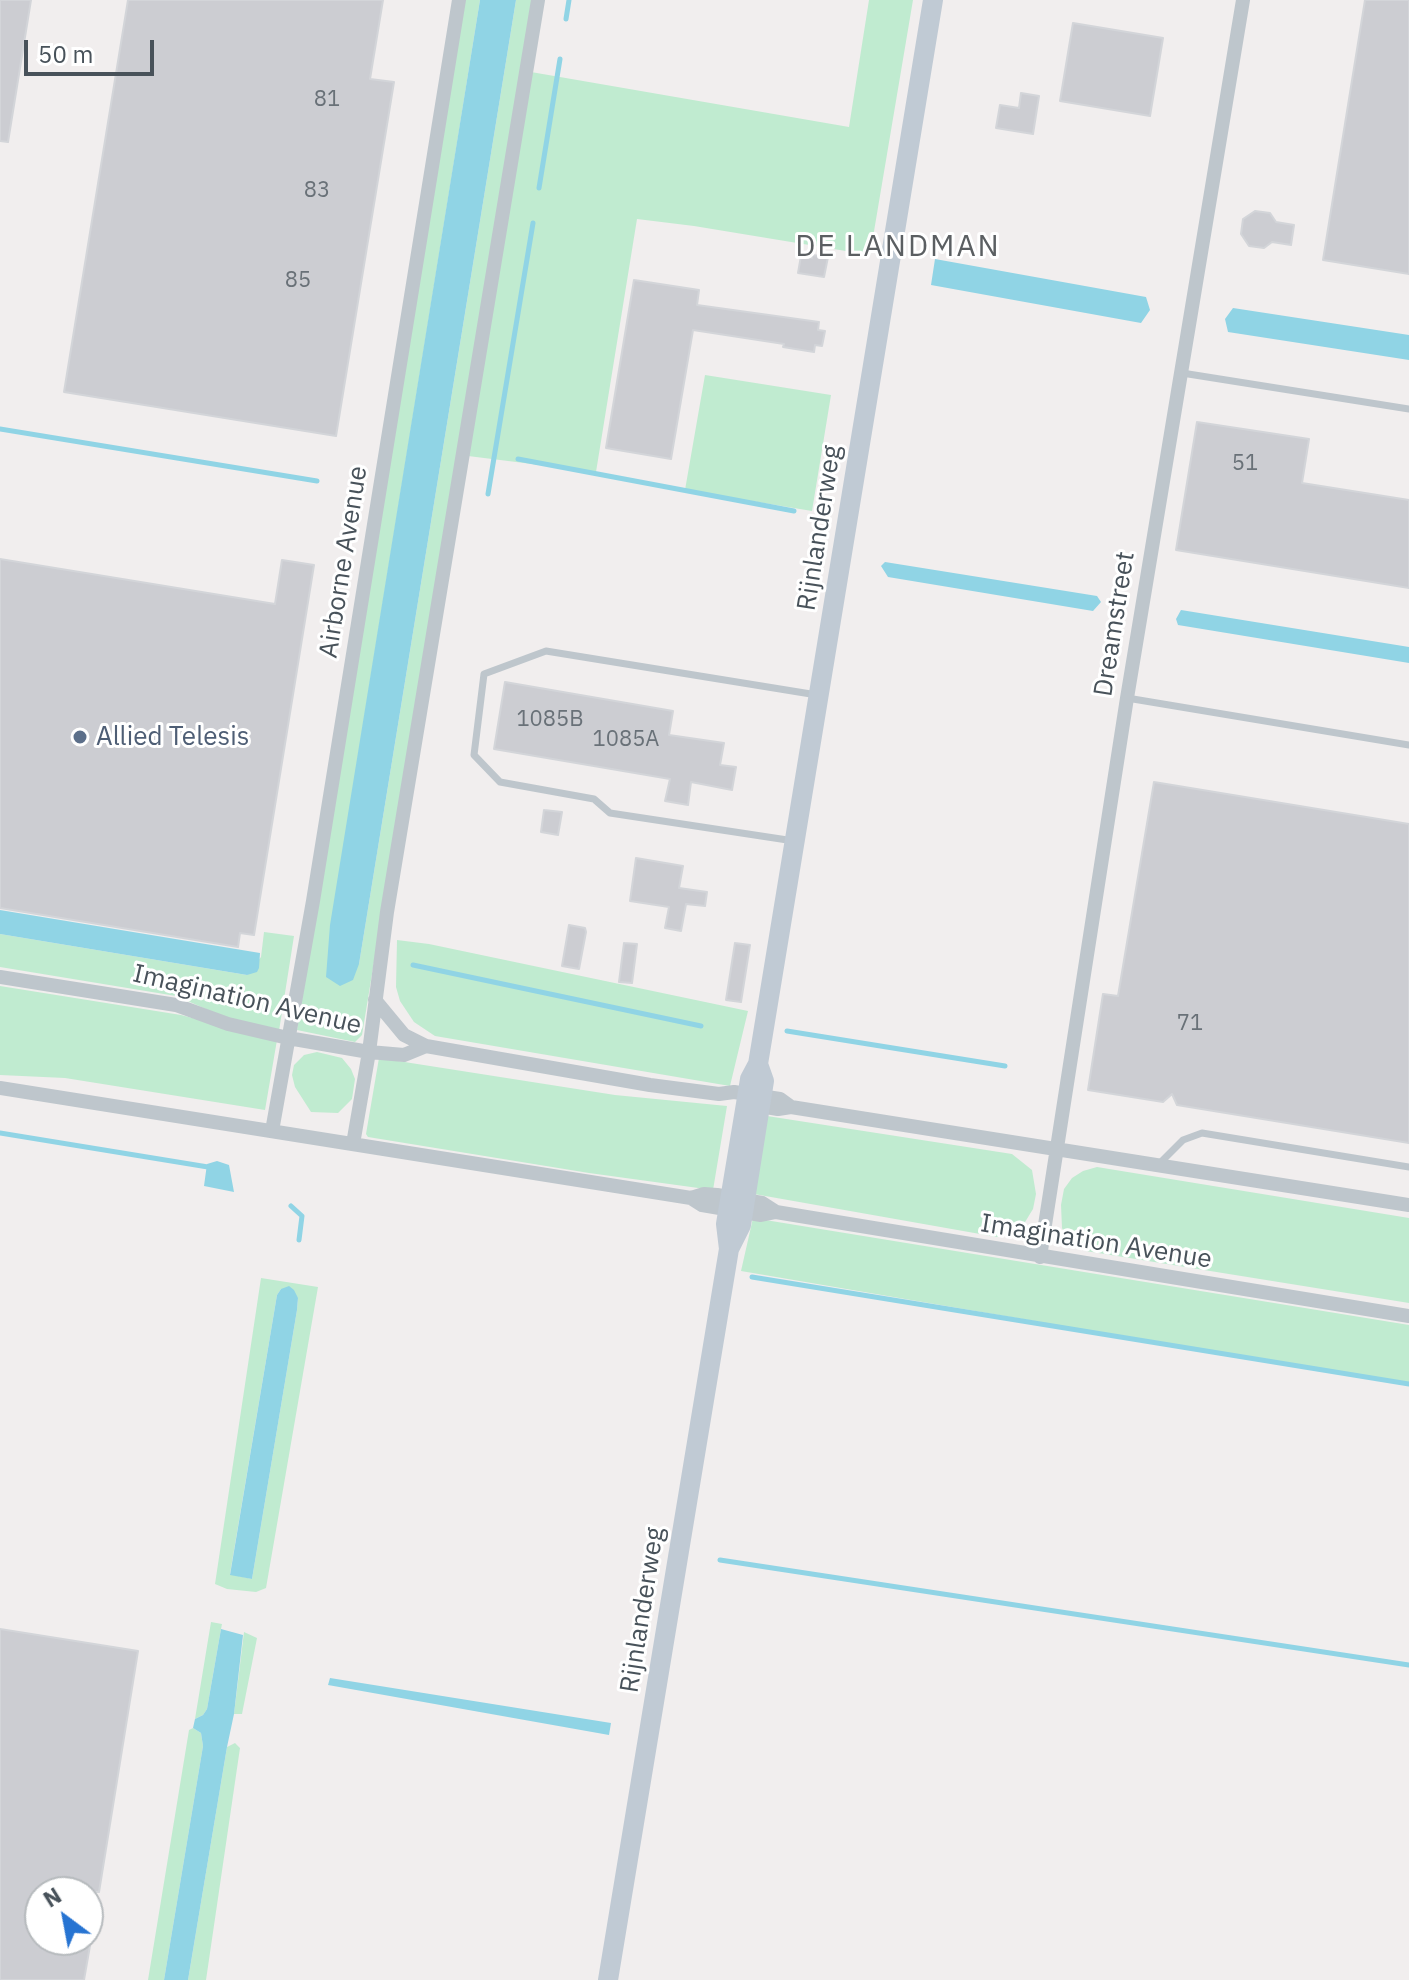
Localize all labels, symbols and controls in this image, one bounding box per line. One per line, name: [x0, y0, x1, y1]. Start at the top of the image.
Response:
scale bar: [28, 24, 158, 74]
text: 50 m: [38, 38, 93, 70]
house number: 81: [314, 87, 340, 113]
house number: 83: [304, 178, 330, 204]
district label: DE LANDMAN: [795, 229, 1001, 265]
house number: 85: [285, 268, 311, 294]
street label: Rijnlanderweg: [792, 443, 848, 613]
house number: 51: [1232, 451, 1258, 477]
street label: Airborne Avenue: [313, 464, 375, 660]
street label: Dreamstreet: [1088, 549, 1142, 699]
house number: 1085B: [516, 707, 584, 733]
place label: Allied Telesis: [96, 721, 249, 753]
house number: 1085A: [593, 727, 659, 753]
marker: Allied Telesis: [71, 728, 89, 746]
street label: Imagination Avenue: [130, 959, 364, 1041]
house number: 71: [1177, 1011, 1203, 1037]
street label: Imagination Avenue: [978, 1208, 1214, 1276]
street label: Rijnlanderweg: [615, 1525, 671, 1695]
north arrow: [24, 1876, 104, 1956]
text: N: [38, 1880, 67, 1913]

